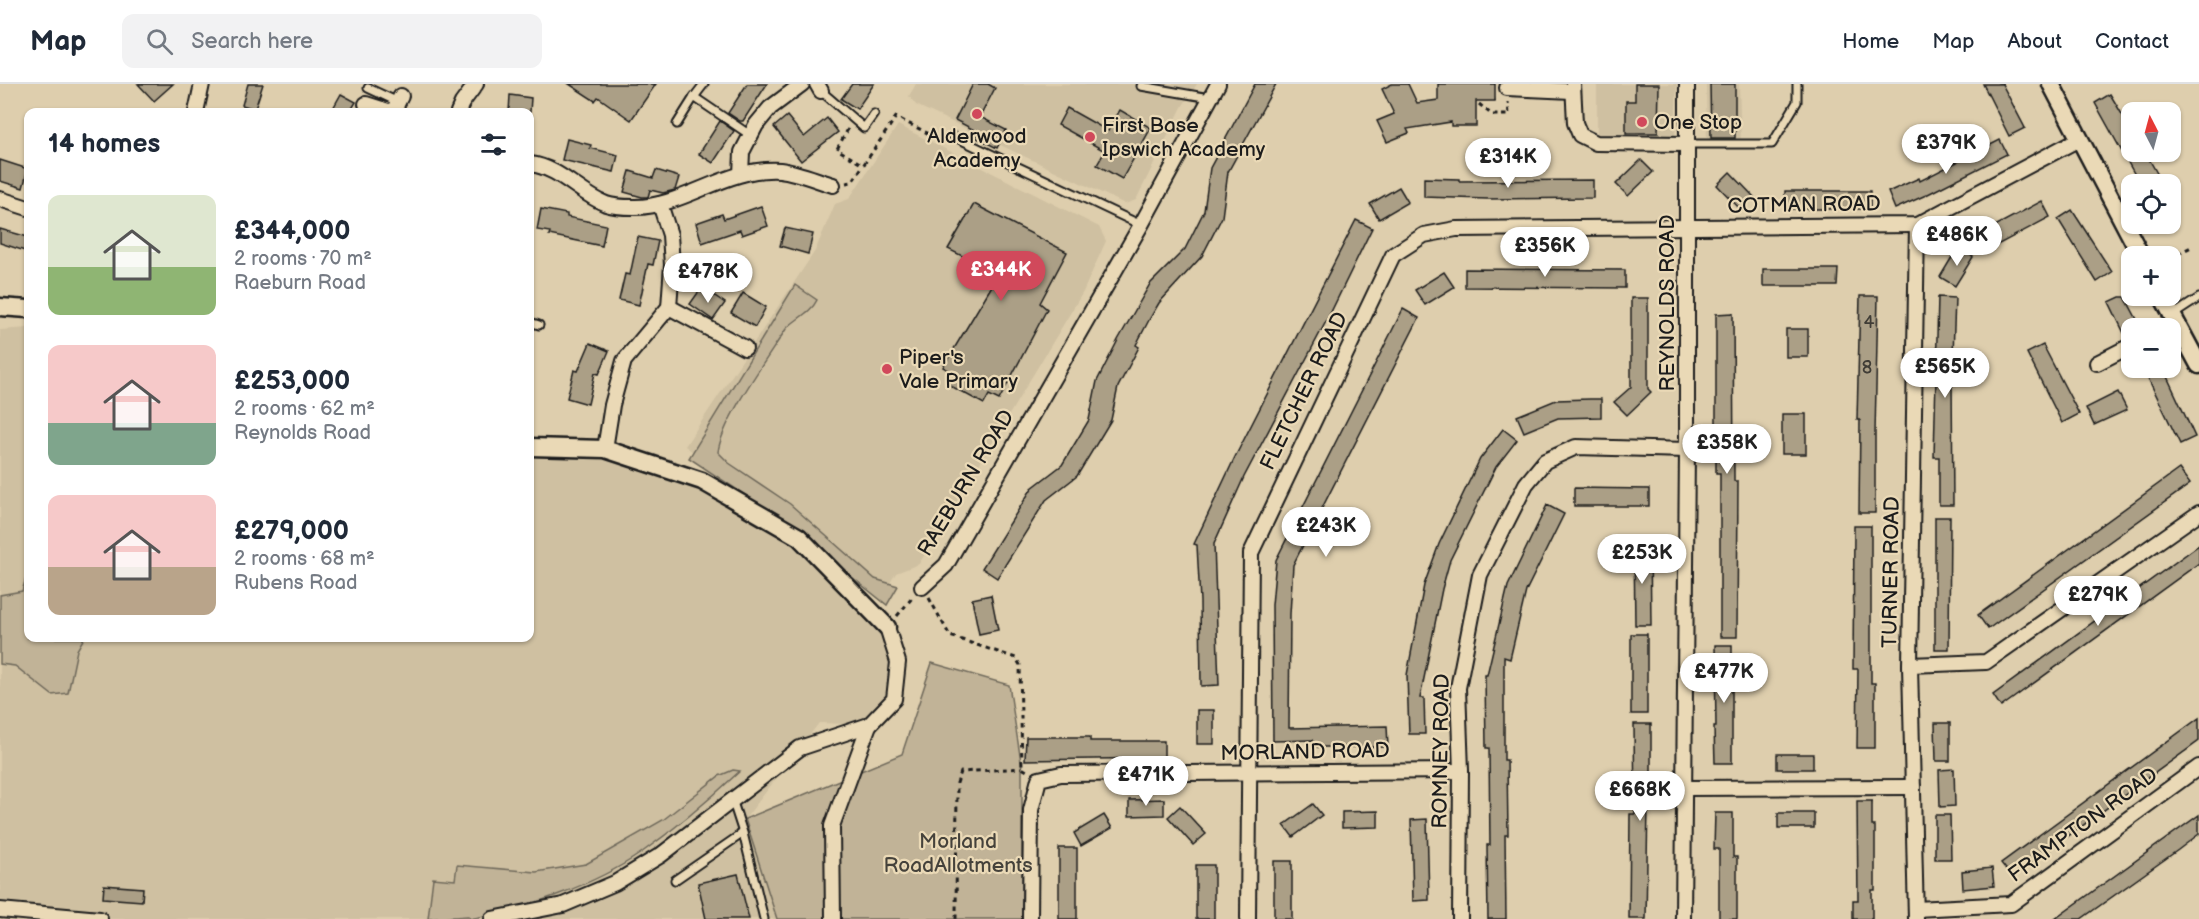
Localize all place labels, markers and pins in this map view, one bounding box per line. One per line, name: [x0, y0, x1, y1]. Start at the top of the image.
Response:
marker: Alderwood Academy: [970, 107, 984, 121]
place label: One Stop: [1654, 110, 1742, 135]
place label: First Base Ipswich Academy: [1102, 113, 1266, 162]
marker: One Stop: [1635, 115, 1649, 129]
place label: Alderwood Academy: [927, 124, 1027, 173]
pin: £379K: [1904, 124, 1988, 175]
marker: First Base Ipswich Academy: [1083, 130, 1097, 144]
pin: £314K: [1466, 138, 1550, 189]
pin: £486K: [1915, 216, 1999, 267]
pin: £356K: [1503, 227, 1587, 278]
pin: £344K: [959, 251, 1043, 302]
pin: £478K: [666, 253, 750, 304]
place label: Piper's Vale Primary: [899, 345, 1018, 394]
pin: £565K: [1903, 348, 1987, 399]
marker: Piper's Vale Primary: [880, 362, 894, 376]
pin: £358K: [1685, 424, 1769, 475]
pin: £243K: [1284, 507, 1368, 558]
pin: £253K: [1600, 534, 1684, 585]
pin: £279K: [2056, 576, 2140, 627]
pin: £477K: [1682, 653, 1766, 704]
pin: £471K: [1104, 756, 1188, 807]
pin: £668K: [1598, 771, 1682, 822]

